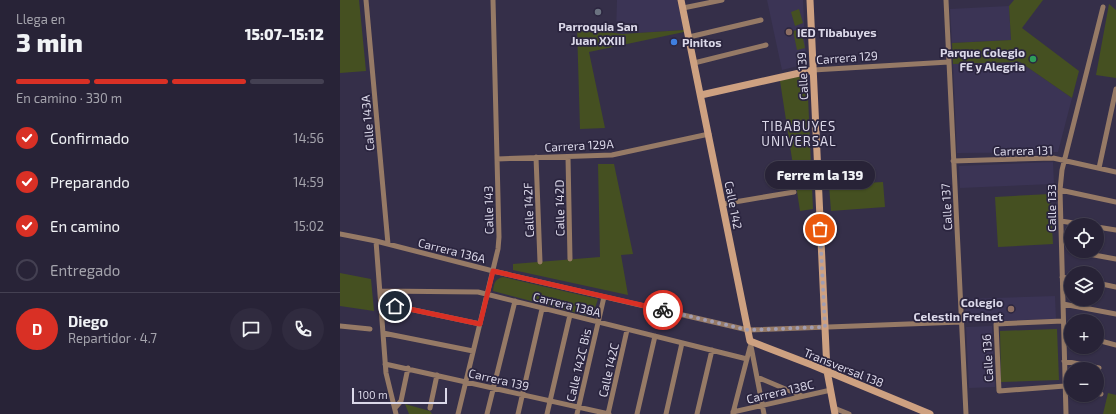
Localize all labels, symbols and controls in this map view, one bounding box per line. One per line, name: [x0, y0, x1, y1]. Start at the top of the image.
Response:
marker: Parroquia San Juan XXIII: [593, 7, 603, 17]
text: Llega en: [16, 11, 65, 27]
place label: Parroquia San Juan XXIII: [558, 19, 638, 47]
text: 15:07–15:12: [245, 25, 324, 43]
place label: IED Tibabuyes: [797, 25, 877, 40]
text: 3 min: [16, 26, 83, 57]
marker: IED Tibabuyes: [784, 27, 794, 37]
place label: Pinitos: [682, 35, 722, 49]
marker: Pinitos: [669, 37, 679, 47]
place label: Parque Colegio FE y Alegria: [940, 45, 1025, 74]
street label: Carrera 129: [816, 48, 878, 66]
street label: Calle 139: [794, 52, 810, 100]
marker: Parque Colegio FE y Alegria: [1028, 54, 1038, 64]
text: En camino · 330 m: [16, 90, 122, 106]
street label: Calle 143A: [358, 94, 376, 151]
district label: TIBABUYES UNIVERSAL: [761, 118, 837, 149]
icon: check: [16, 127, 38, 149]
text: Confirmado: [50, 129, 129, 147]
text: 14:56: [293, 130, 324, 146]
street label: Carrera 129A: [544, 136, 614, 154]
street label: Carrera 131: [993, 142, 1053, 158]
callout: Ferre m la 139: [765, 161, 875, 189]
text: Ferre m la 139: [777, 167, 863, 183]
icon: check: [16, 171, 38, 193]
text: Preparando: [50, 173, 130, 191]
text: 14:59: [293, 174, 324, 190]
street label: Calle 142D: [552, 180, 566, 236]
street label: Calle 142: [722, 180, 746, 230]
street label: Calle 142F: [520, 182, 536, 238]
street label: Calle 137: [938, 183, 954, 231]
street label: Calle 133: [1044, 184, 1058, 232]
street label: Calle 143: [481, 186, 495, 234]
pin: [803, 212, 837, 246]
icon: check: [16, 215, 38, 237]
text: En camino: [50, 217, 120, 235]
text: 15:02: [294, 218, 324, 234]
icon: bag: [809, 218, 831, 240]
map controls: [1064, 218, 1104, 402]
button: locate: [1064, 218, 1104, 258]
street label: Carrera 136A: [417, 235, 488, 265]
text: Entregado: [50, 261, 120, 279]
button: layers: [1064, 266, 1104, 306]
pin: [378, 289, 412, 323]
street label: Carrera 138A: [532, 289, 603, 319]
courier: [643, 290, 683, 330]
icon: home: [384, 295, 406, 317]
place label: Colegio Celestin Freinet: [914, 295, 1003, 323]
icon: bike: [652, 299, 674, 321]
marker: Colegio Celestin Freinet: [1006, 304, 1016, 314]
button: chat: [230, 308, 272, 350]
button: phone: [282, 308, 324, 350]
text: Diego: [68, 312, 108, 330]
button: +: [1064, 314, 1104, 354]
text: D: [32, 320, 42, 338]
street label: Calle 142C Bis: [563, 327, 593, 403]
text: Repartidor · 4.7: [68, 330, 157, 346]
street label: Calle 136: [979, 334, 995, 382]
street label: Calle 142C: [595, 341, 621, 399]
street label: Transversal 138: [802, 345, 886, 389]
button: −: [1064, 362, 1104, 402]
street label: Carrera 139: [467, 365, 531, 393]
street label: Carrera 138C: [745, 376, 815, 406]
scale bar: [352, 386, 447, 405]
text: 100 m: [358, 388, 388, 401]

